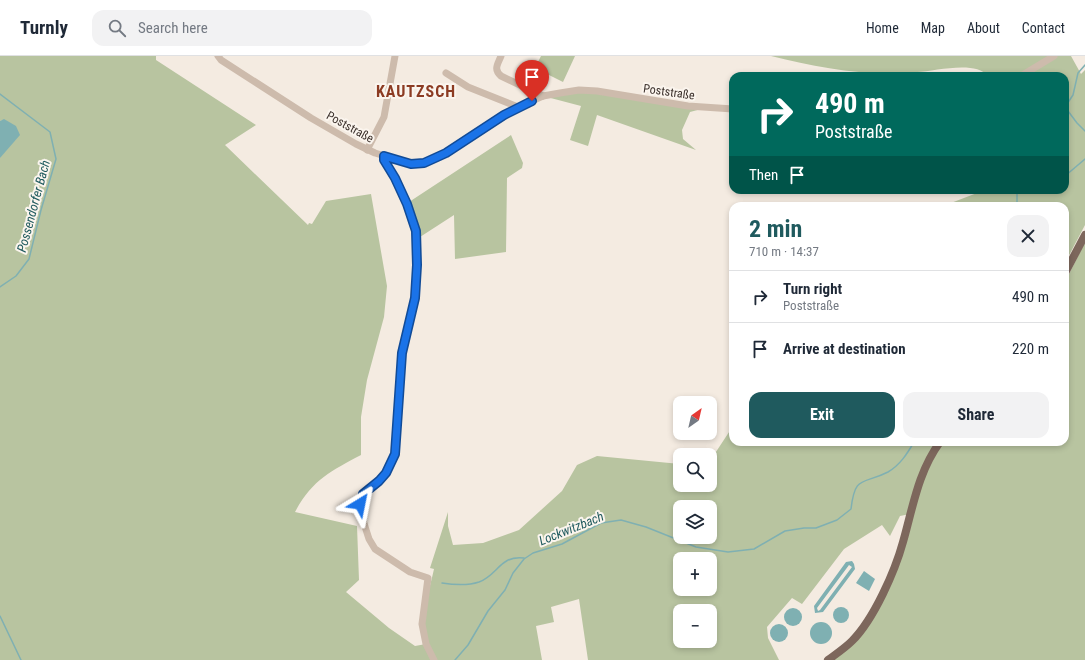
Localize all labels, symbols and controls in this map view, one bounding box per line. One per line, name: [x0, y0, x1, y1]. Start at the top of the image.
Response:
search box: [92, 10, 372, 46]
text: Turnly: [20, 16, 68, 39]
icon: search: [106, 17, 128, 39]
text: Search here: [138, 19, 208, 37]
text: Home: [866, 20, 899, 36]
text: Map: [921, 20, 945, 36]
text: About: [967, 20, 1000, 36]
text: Contact: [1022, 20, 1065, 36]
pin: [515, 60, 549, 101]
icon: arrive: [521, 66, 543, 88]
street label: Poststraße: [642, 81, 696, 103]
district label: KAUTZSCH: [376, 82, 456, 101]
text: 490 m: [815, 87, 885, 120]
icon: right: [749, 88, 801, 140]
street label: Poststraße: [324, 108, 376, 146]
text: Poststraße: [815, 121, 893, 142]
water label: Possendorfer Bach: [14, 158, 53, 254]
icon: arrive: [786, 164, 808, 186]
text: Then: [749, 166, 778, 184]
text: 2 min: [749, 215, 802, 243]
button: close: [1007, 215, 1049, 257]
text: 710 m · 14:37: [749, 244, 819, 259]
text: Turn right: [783, 280, 842, 298]
icon: right: [749, 286, 771, 308]
text: 490 m: [1012, 288, 1049, 306]
text: Poststraße: [783, 298, 839, 313]
icon: arrive: [749, 338, 771, 360]
text: Arrive at destination: [783, 340, 906, 358]
text: 220 m: [1012, 340, 1049, 358]
button: Exit: [749, 392, 895, 438]
button: Share: [903, 392, 1049, 438]
north arrow: [673, 396, 717, 440]
map controls: [673, 396, 717, 648]
button: search: [673, 448, 717, 492]
position arrow: [339, 483, 381, 525]
button: layers: [673, 500, 717, 544]
water label: Lockwitzbach: [537, 509, 606, 548]
button: +: [673, 552, 717, 596]
button: −: [673, 604, 717, 648]

